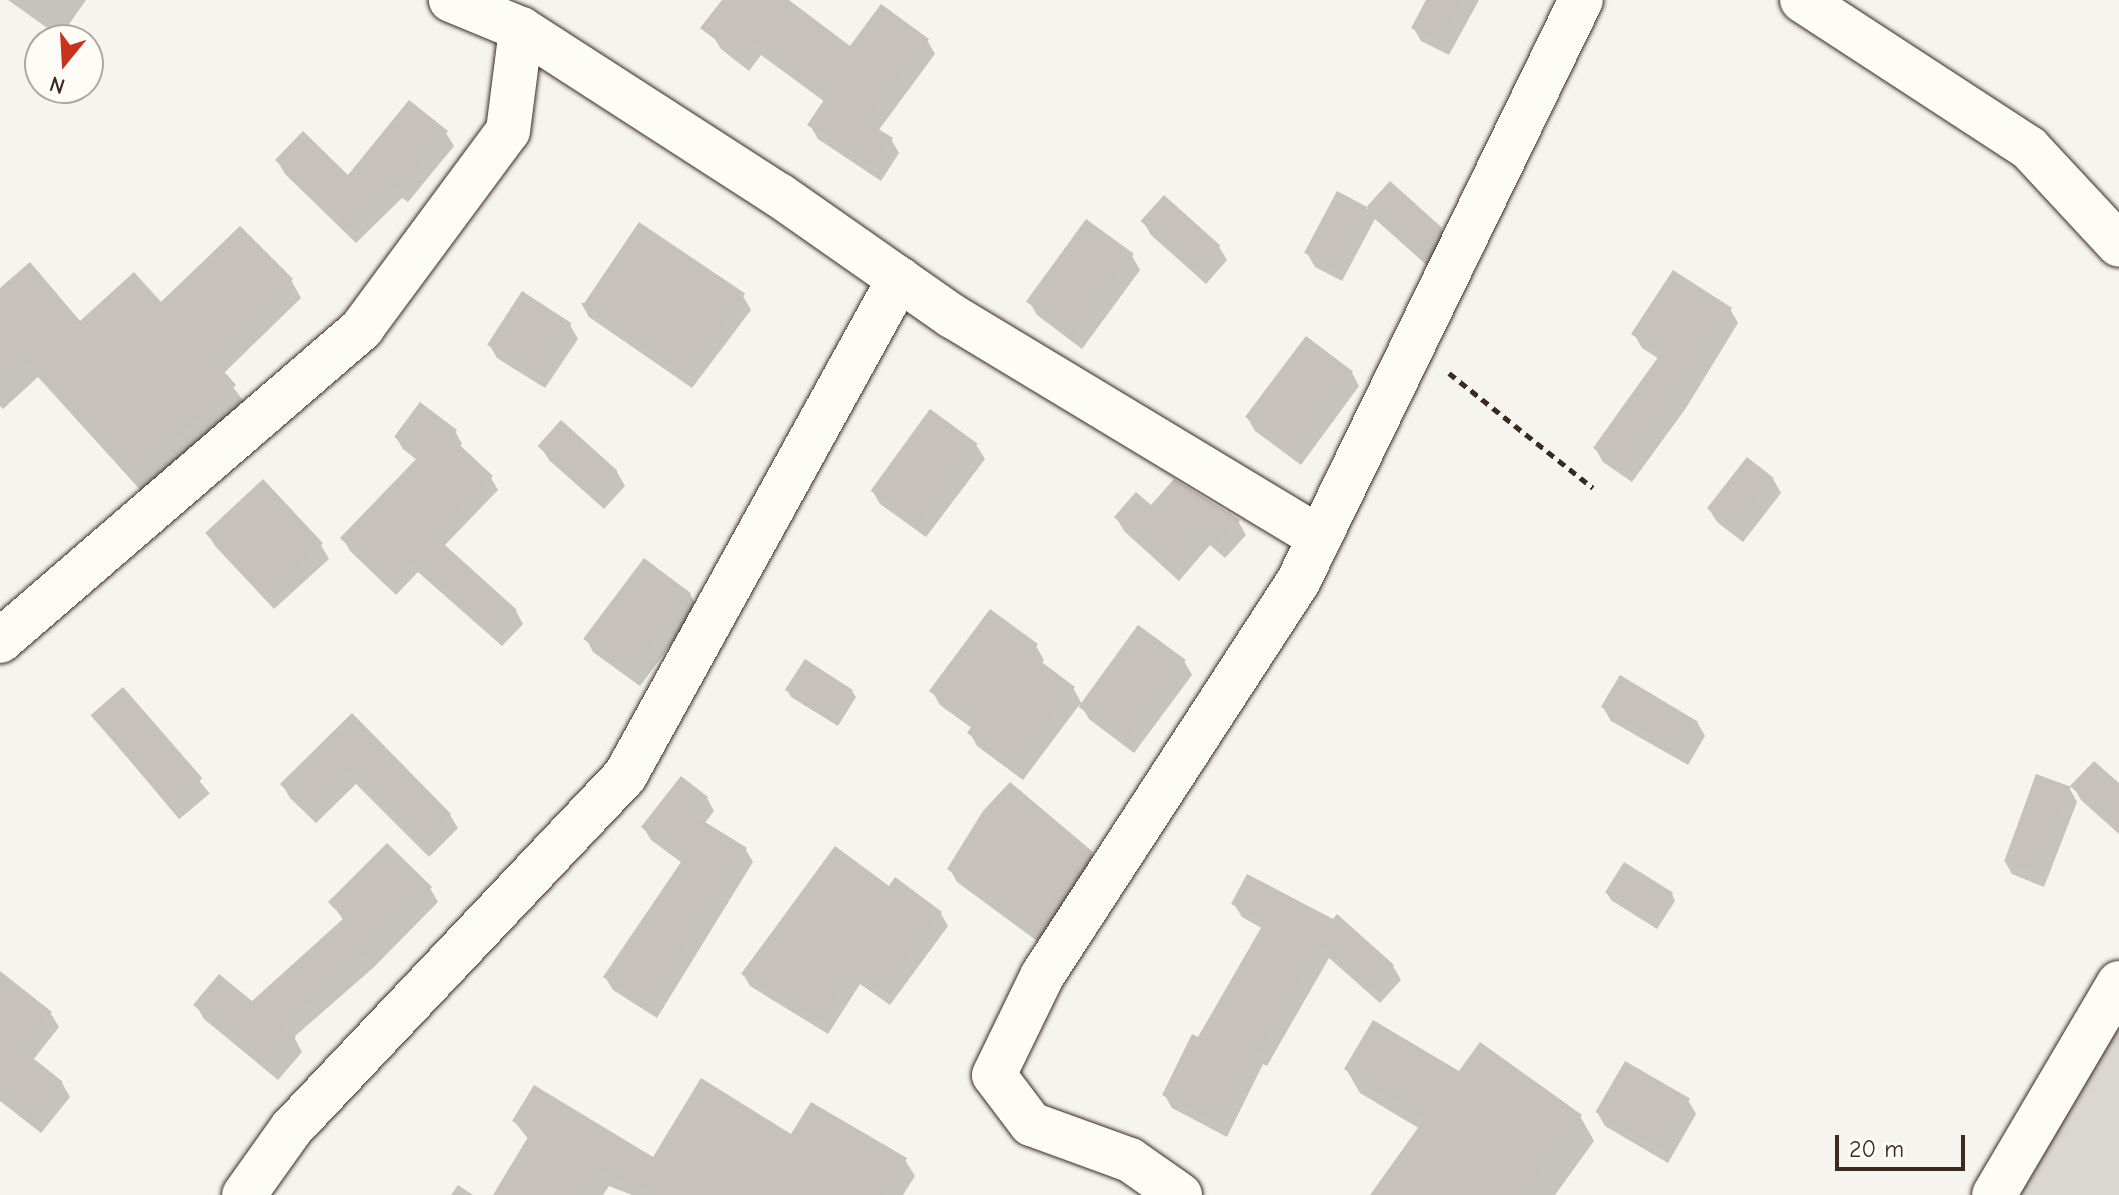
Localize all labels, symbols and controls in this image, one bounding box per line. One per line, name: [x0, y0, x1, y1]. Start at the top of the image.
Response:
north arrow: [24, 24, 104, 104]
text: N: [46, 70, 68, 100]
scale bar: [1839, 1119, 1969, 1169]
text: 20 m: [1849, 1135, 1904, 1163]

